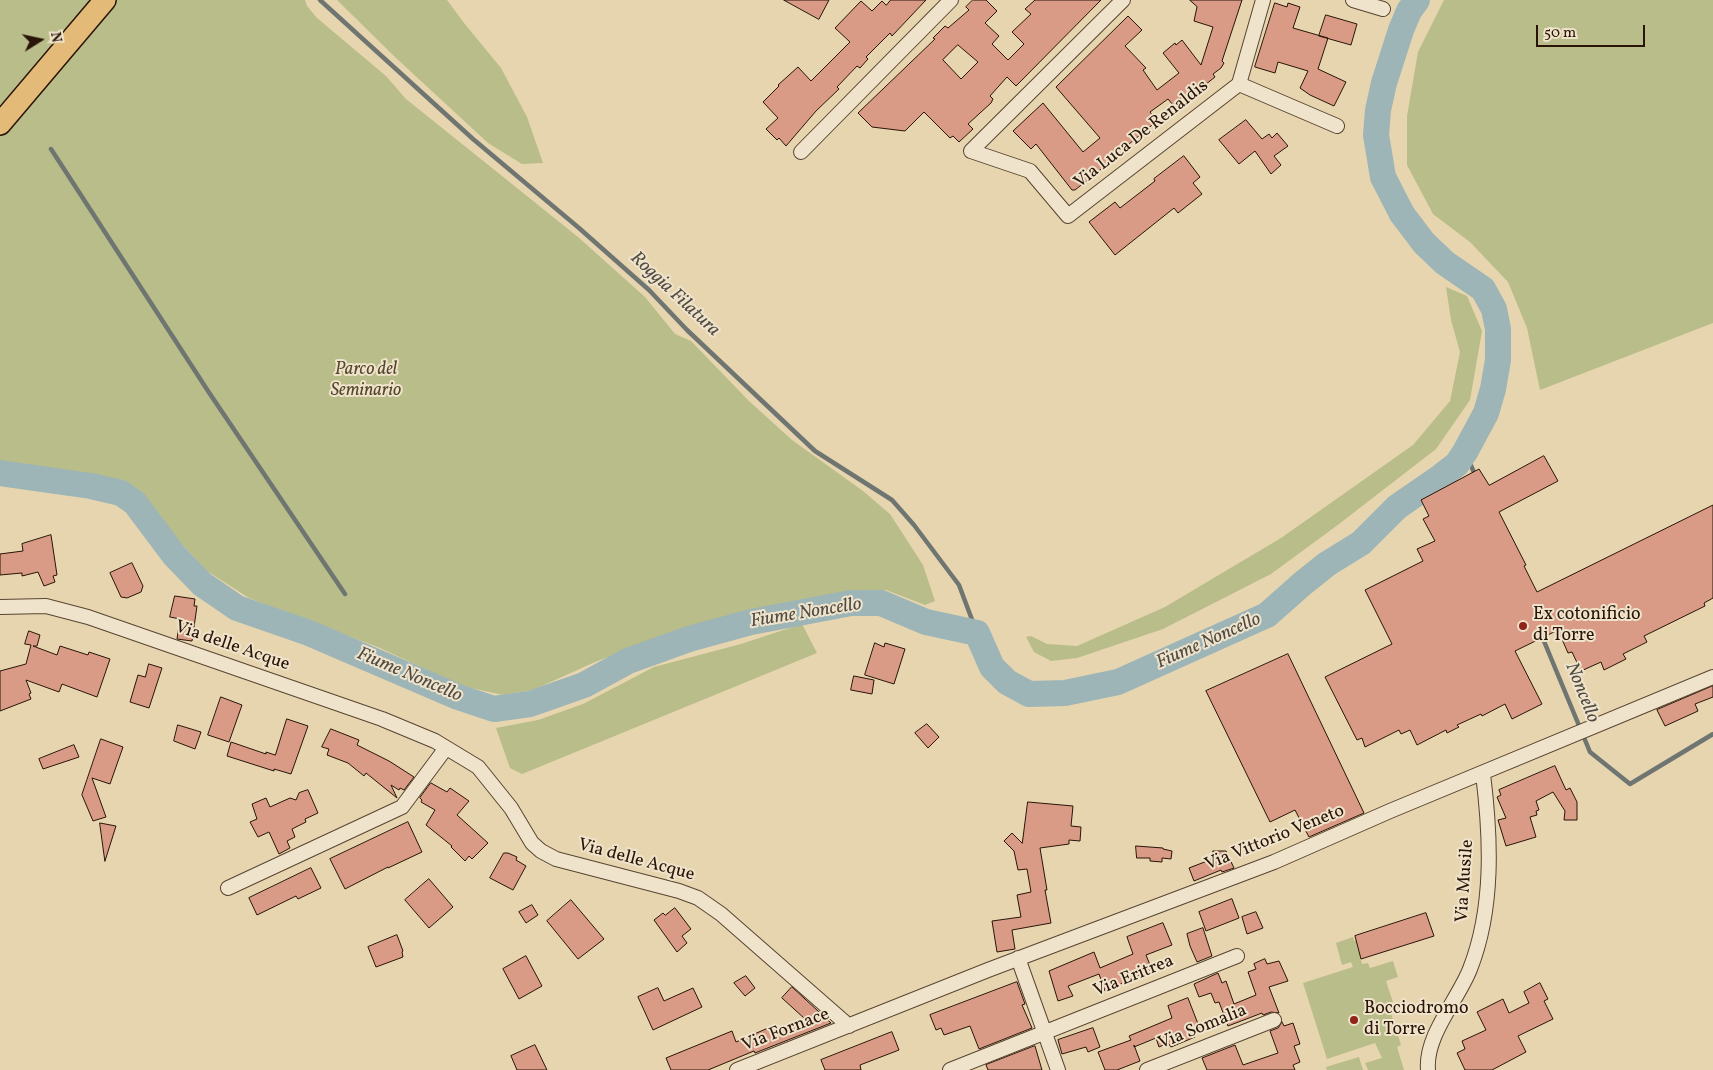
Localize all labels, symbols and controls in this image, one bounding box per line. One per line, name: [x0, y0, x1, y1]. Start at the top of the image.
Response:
north arrow: [15, 15, 65, 65]
scale bar: [1538, 15, 1647, 47]
text: 50 m: [1544, 23, 1576, 44]
text: N: [45, 31, 66, 44]
street label: Via Luca De Renaldis: [1071, 76, 1213, 194]
water label: Roggia Filatura: [624, 248, 724, 342]
park label: Parco del Seminario: [331, 360, 401, 402]
water label: Fiume Noncello: [749, 594, 863, 634]
place label: Ex cotonificio di Torre: [1533, 605, 1641, 648]
water label: Fiume Noncello: [1153, 609, 1265, 675]
street label: Via delle Acque: [172, 617, 292, 677]
marker: Ex cotonificio di Torre: [1517, 620, 1529, 632]
water label: Fiume Noncello: [353, 644, 465, 708]
water label: Noncello: [1559, 660, 1603, 726]
street label: Via Vittorio Veneto: [1202, 801, 1348, 877]
street label: Via delle Acque: [575, 835, 697, 887]
street label: Via Musile: [1452, 839, 1480, 923]
street label: Via Eritrea: [1091, 951, 1177, 1003]
place label: Bocciodromo di Torre: [1364, 999, 1469, 1042]
street label: Via Somalia: [1156, 1000, 1250, 1056]
street label: Via Fornace: [739, 1004, 833, 1058]
marker: Bocciodromo di Torre: [1348, 1014, 1360, 1026]

